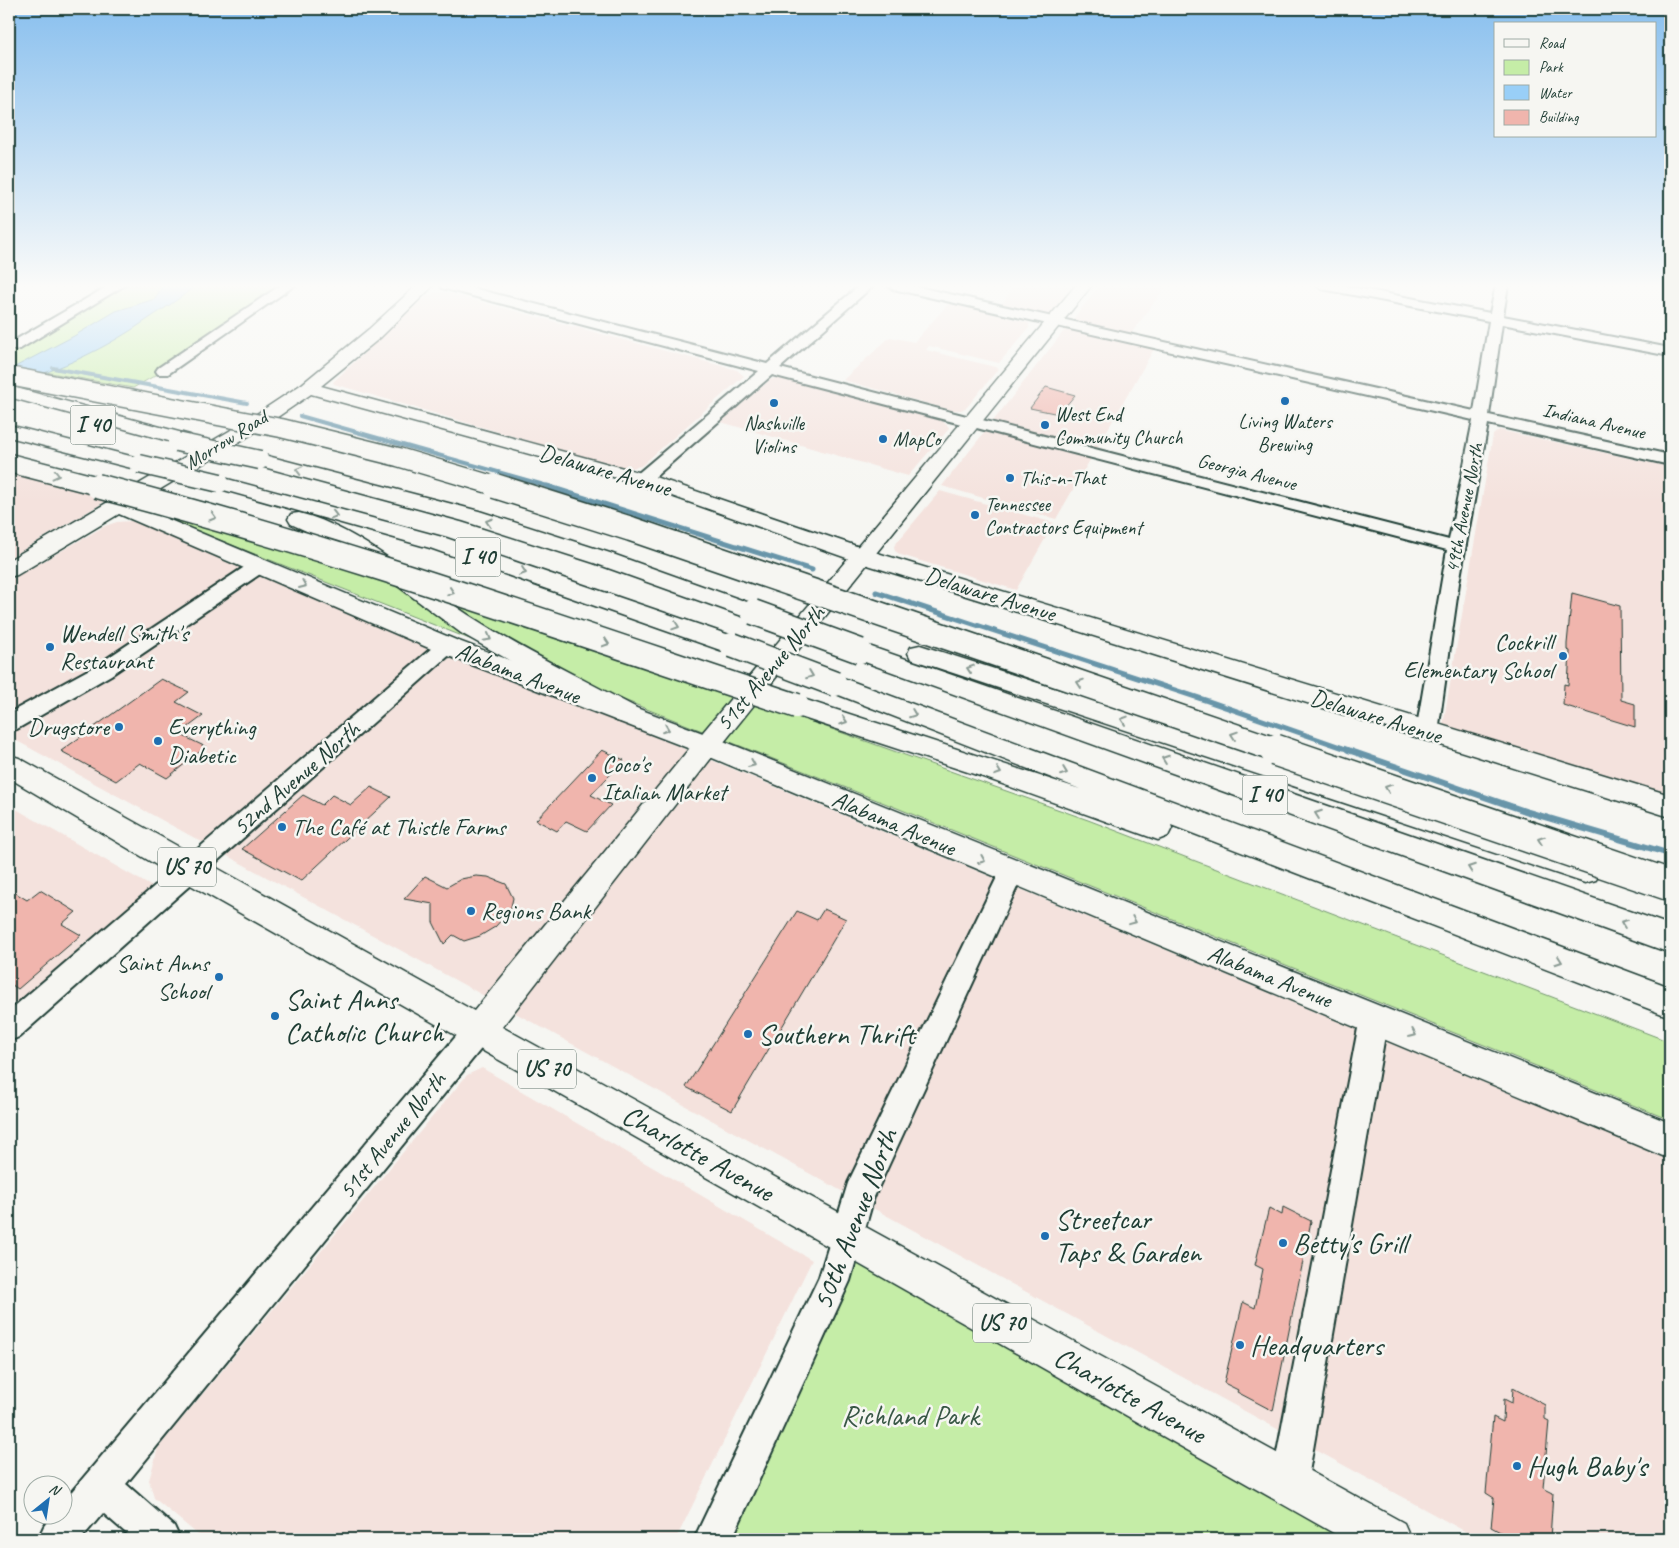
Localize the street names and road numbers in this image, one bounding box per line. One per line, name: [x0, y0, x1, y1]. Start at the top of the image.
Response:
street label: Indiana Avenue: [1540, 397, 1649, 445]
street label: Morrow Road: [180, 403, 274, 475]
road number: I 40: [70, 406, 116, 444]
street label: Delaware Avenue: [536, 437, 676, 504]
street label: 49th Avenue North: [1439, 439, 1489, 575]
street label: Georgia Avenue: [1195, 448, 1300, 497]
road number: I 40: [456, 538, 500, 576]
street label: Delaware Avenue: [921, 560, 1061, 629]
street label: 51st Avenue North: [709, 597, 833, 737]
street label: Alabama Avenue: [452, 636, 587, 711]
street label: Delaware Avenue: [1307, 682, 1447, 751]
street label: 52nd Avenue North: [226, 713, 367, 842]
road number: I 40: [1242, 776, 1288, 814]
street label: Alabama Avenue: [828, 784, 962, 863]
road number: US 70: [158, 848, 216, 886]
street label: Alabama Avenue: [1204, 938, 1338, 1015]
road number: US 70: [518, 1050, 576, 1088]
street label: 51st Avenue North: [332, 1064, 454, 1205]
street label: Charlotte Avenue: [616, 1096, 782, 1211]
street label: 50th Avenue North: [804, 1122, 907, 1315]
road number: US 70: [973, 1304, 1031, 1342]
street label: Charlotte Avenue: [1048, 1338, 1214, 1453]

